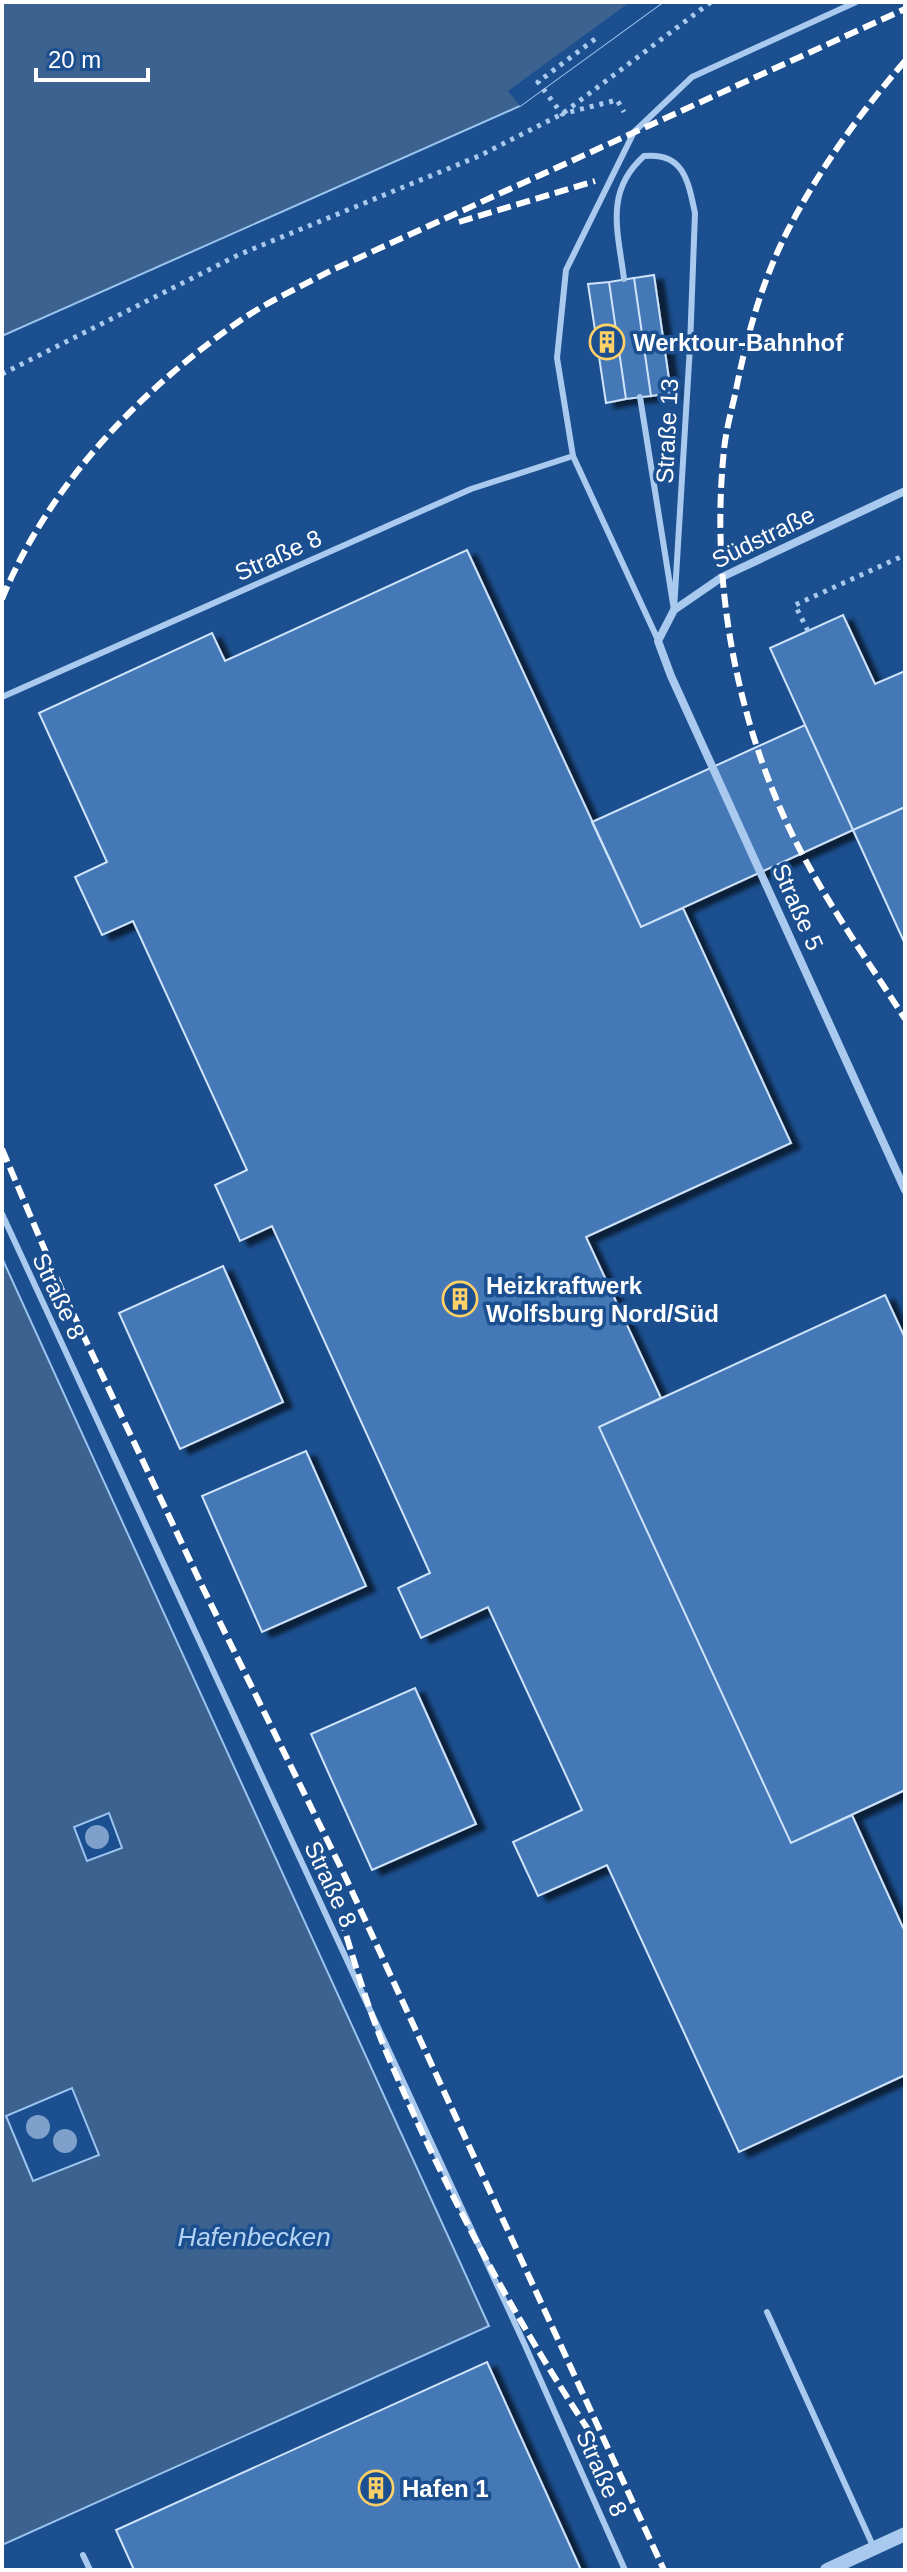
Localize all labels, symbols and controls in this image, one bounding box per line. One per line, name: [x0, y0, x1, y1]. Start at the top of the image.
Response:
scale bar: [36, 32, 148, 82]
text: 20 m: [48, 46, 101, 73]
building icon: Werktour-Bahnhof: [588, 323, 626, 361]
place label: Werktour-Bahnhof: [633, 329, 844, 356]
street label: Straße 13: [651, 378, 683, 484]
street label: Südstraße: [707, 501, 819, 573]
street label: Straße 8: [230, 524, 326, 586]
street label: Straße 5: [767, 859, 829, 955]
street label: Straße 8: [27, 1249, 91, 1343]
place label: Heizkraftwerk Wolfsburg Nord/Süd: [486, 1272, 719, 1327]
building icon: Heizkraftwerk Wolfsburg Nord/Süd: [441, 1280, 479, 1318]
street label: Straße 8: [299, 1837, 363, 1931]
water label: Hafenbecken: [177, 2222, 331, 2252]
street label: Straße 8: [571, 2425, 633, 2521]
building icon: Hafen 1: [357, 2469, 395, 2507]
place label: Hafen 1: [402, 2475, 489, 2502]

